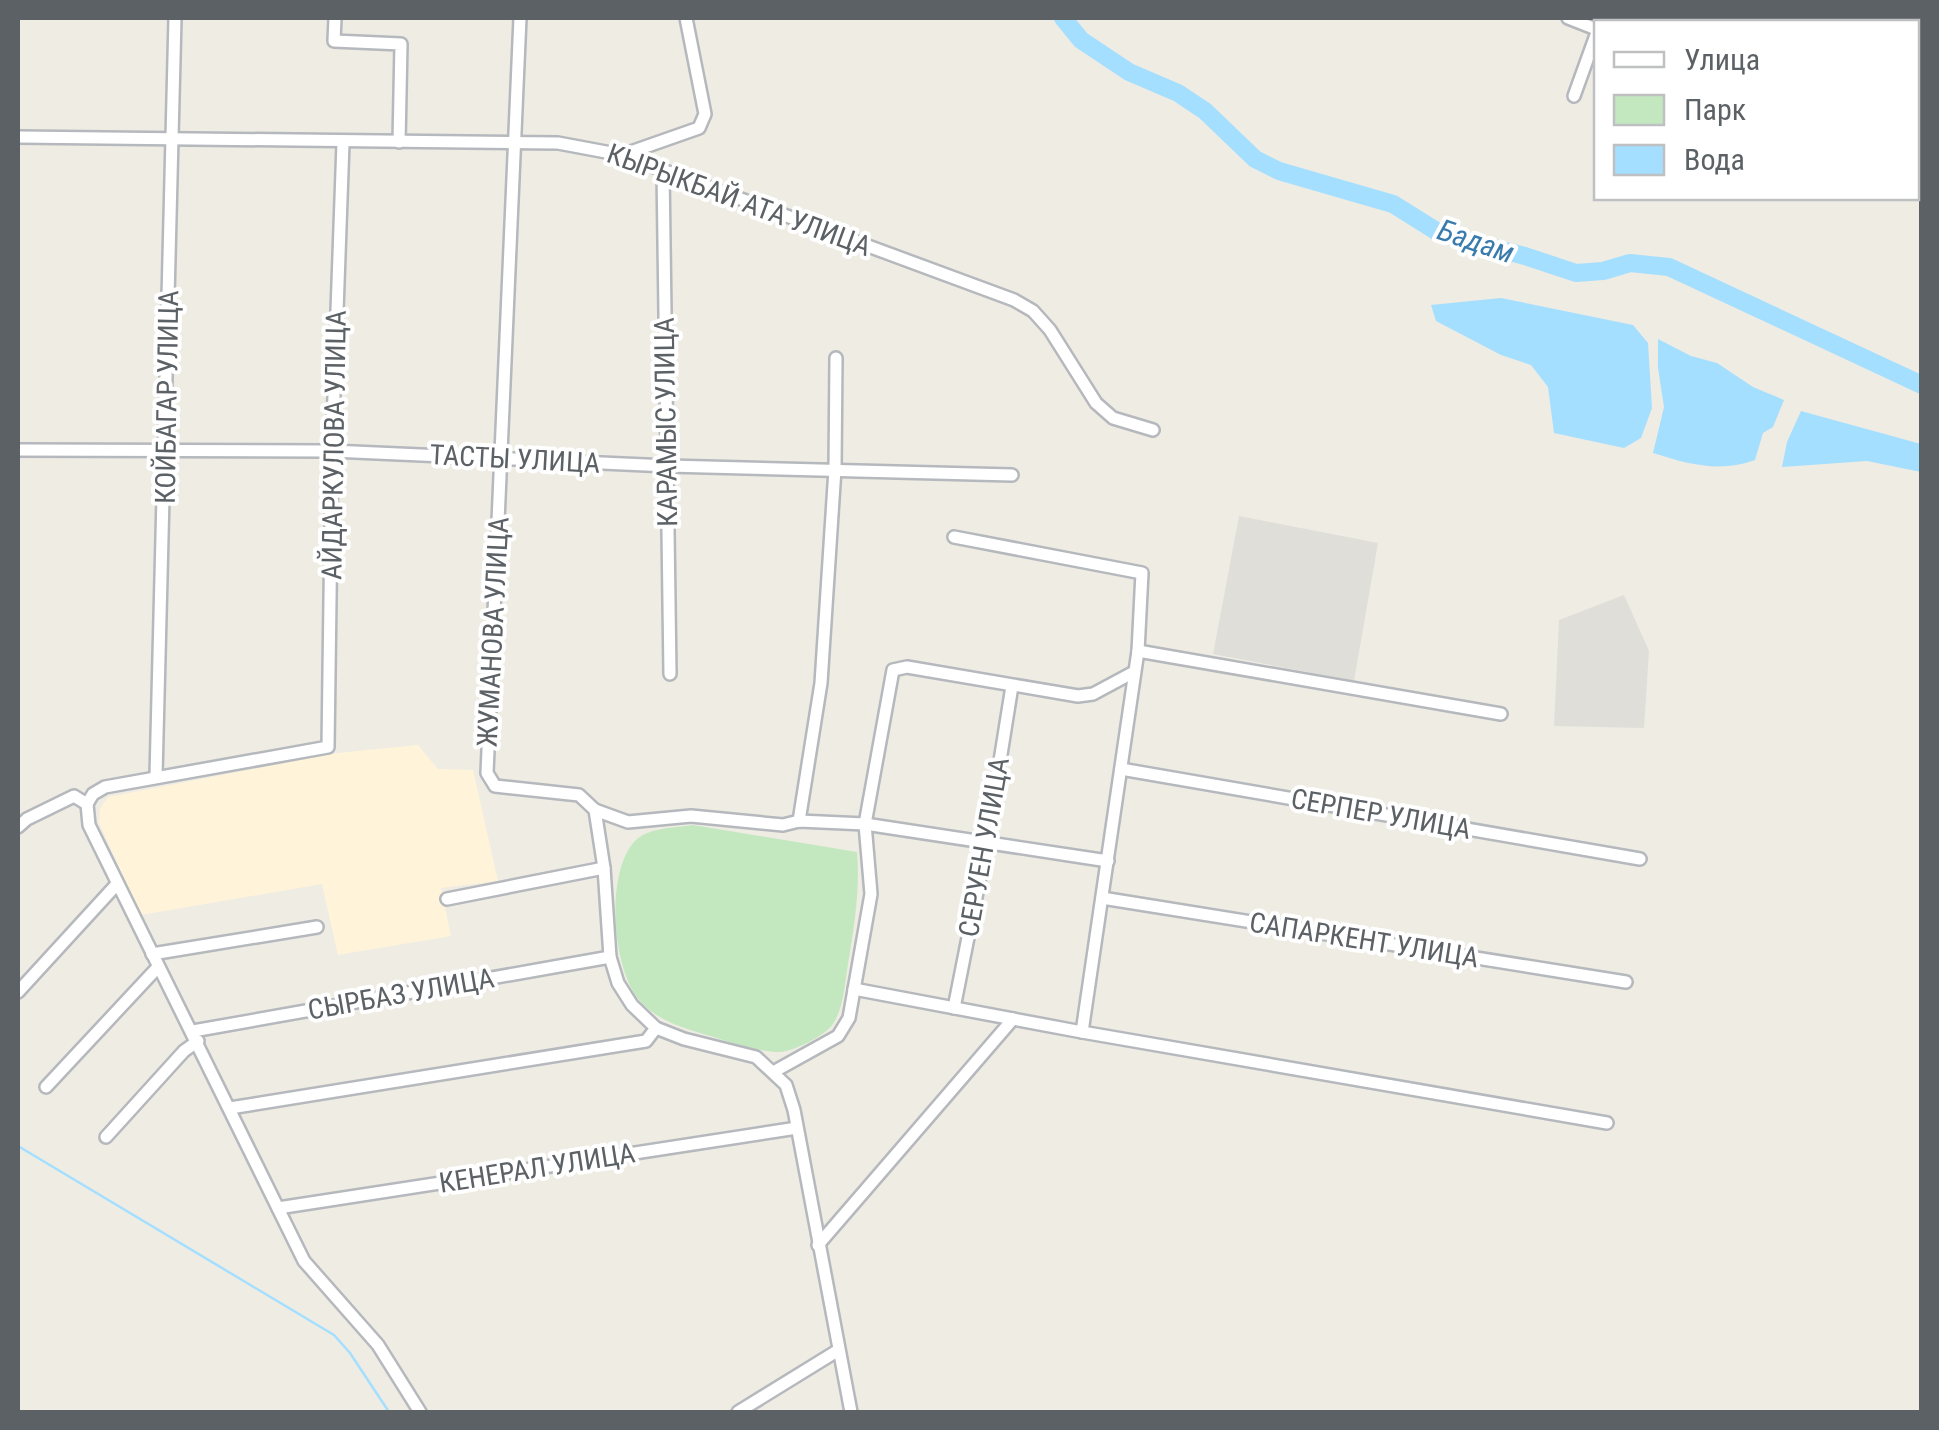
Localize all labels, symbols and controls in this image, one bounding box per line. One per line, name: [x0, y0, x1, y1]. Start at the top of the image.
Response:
legend: [1594, 20, 1919, 200]
text: Улица: [1684, 42, 1760, 77]
text: Парк: [1684, 92, 1746, 127]
street label: КЫРЫКБАЙ АТА УЛИЦА: [603, 137, 875, 263]
text: Вода: [1684, 142, 1745, 177]
water label: Бадам: [1433, 212, 1519, 270]
street label: КОЙБАГАР УЛИЦА: [149, 290, 185, 504]
street label: АЙДАРКУЛОВА УЛИЦА: [315, 310, 353, 580]
street label: КАРАМЫС УЛИЦА: [648, 317, 684, 527]
street label: ТАСТЫ УЛИЦА: [429, 438, 601, 480]
street label: ЖУМАНОВА УЛИЦА: [470, 516, 516, 748]
street label: СЕРУЕН УЛИЦА: [952, 755, 1016, 939]
street label: СЕРПЕР УЛИЦА: [1288, 782, 1474, 846]
street label: САПАРКЕНТ УЛИЦА: [1247, 906, 1481, 974]
street label: СЫРБАЗ УЛИЦА: [305, 961, 497, 1027]
street label: КЕНЕРАЛ УЛИЦА: [437, 1136, 637, 1200]

